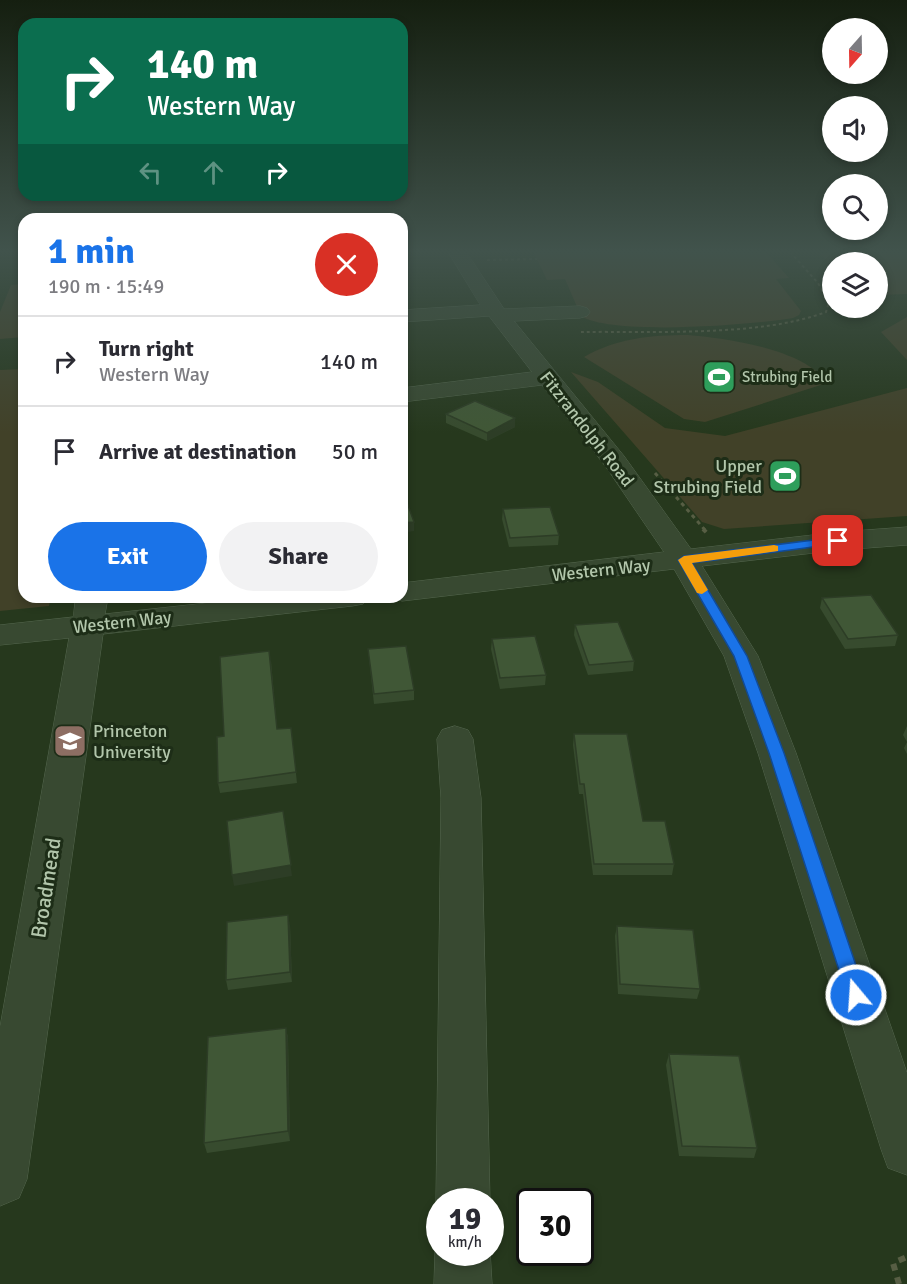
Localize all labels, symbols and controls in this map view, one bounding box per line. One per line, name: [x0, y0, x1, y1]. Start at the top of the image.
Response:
north arrow: [822, 18, 888, 84]
map controls: [822, 18, 888, 318]
text: 140 m: [147, 39, 258, 90]
icon: right: [48, 42, 126, 120]
text: Western Way: [147, 90, 295, 123]
button: sound: [822, 96, 888, 162]
icon: left: [134, 156, 167, 189]
icon: ahead: [197, 156, 230, 189]
icon: right: [260, 156, 293, 189]
button: search: [822, 174, 888, 240]
text: 1 min: [48, 229, 135, 274]
button: close: [315, 233, 378, 296]
button: layers: [822, 252, 888, 318]
text: 190 m · 15:49: [48, 274, 164, 299]
text: Turn right: [99, 335, 194, 362]
icon: right: [48, 345, 81, 378]
text: 140 m: [320, 348, 378, 375]
sports icon: Strubing Field: [701, 359, 737, 395]
text: Western Way: [99, 362, 209, 387]
street label: Fitzrandolph Road: [535, 367, 639, 491]
place label: Strubing Field: [742, 368, 832, 386]
icon: arrive: [48, 435, 81, 468]
text: Arrive at destination: [99, 438, 296, 465]
text: 50 m: [332, 438, 378, 465]
place label: Upper Strubing Field: [654, 455, 762, 498]
sports icon: Upper Strubing Field: [767, 458, 803, 494]
pin: [812, 515, 863, 566]
button: Exit: [48, 522, 207, 591]
button: Share: [219, 522, 378, 591]
icon: arrive: [821, 524, 854, 557]
street label: Western Way: [551, 554, 652, 586]
street label: Western Way: [72, 606, 173, 638]
place label: Princeton University: [93, 720, 171, 763]
school or university icon: Princeton University: [52, 723, 88, 759]
street label: Broadmead: [25, 836, 67, 940]
position arrow: [824, 963, 888, 1027]
speed limit sign: 30: [516, 1188, 594, 1266]
text: 19: [449, 1201, 481, 1238]
text: km/h: [448, 1233, 482, 1251]

